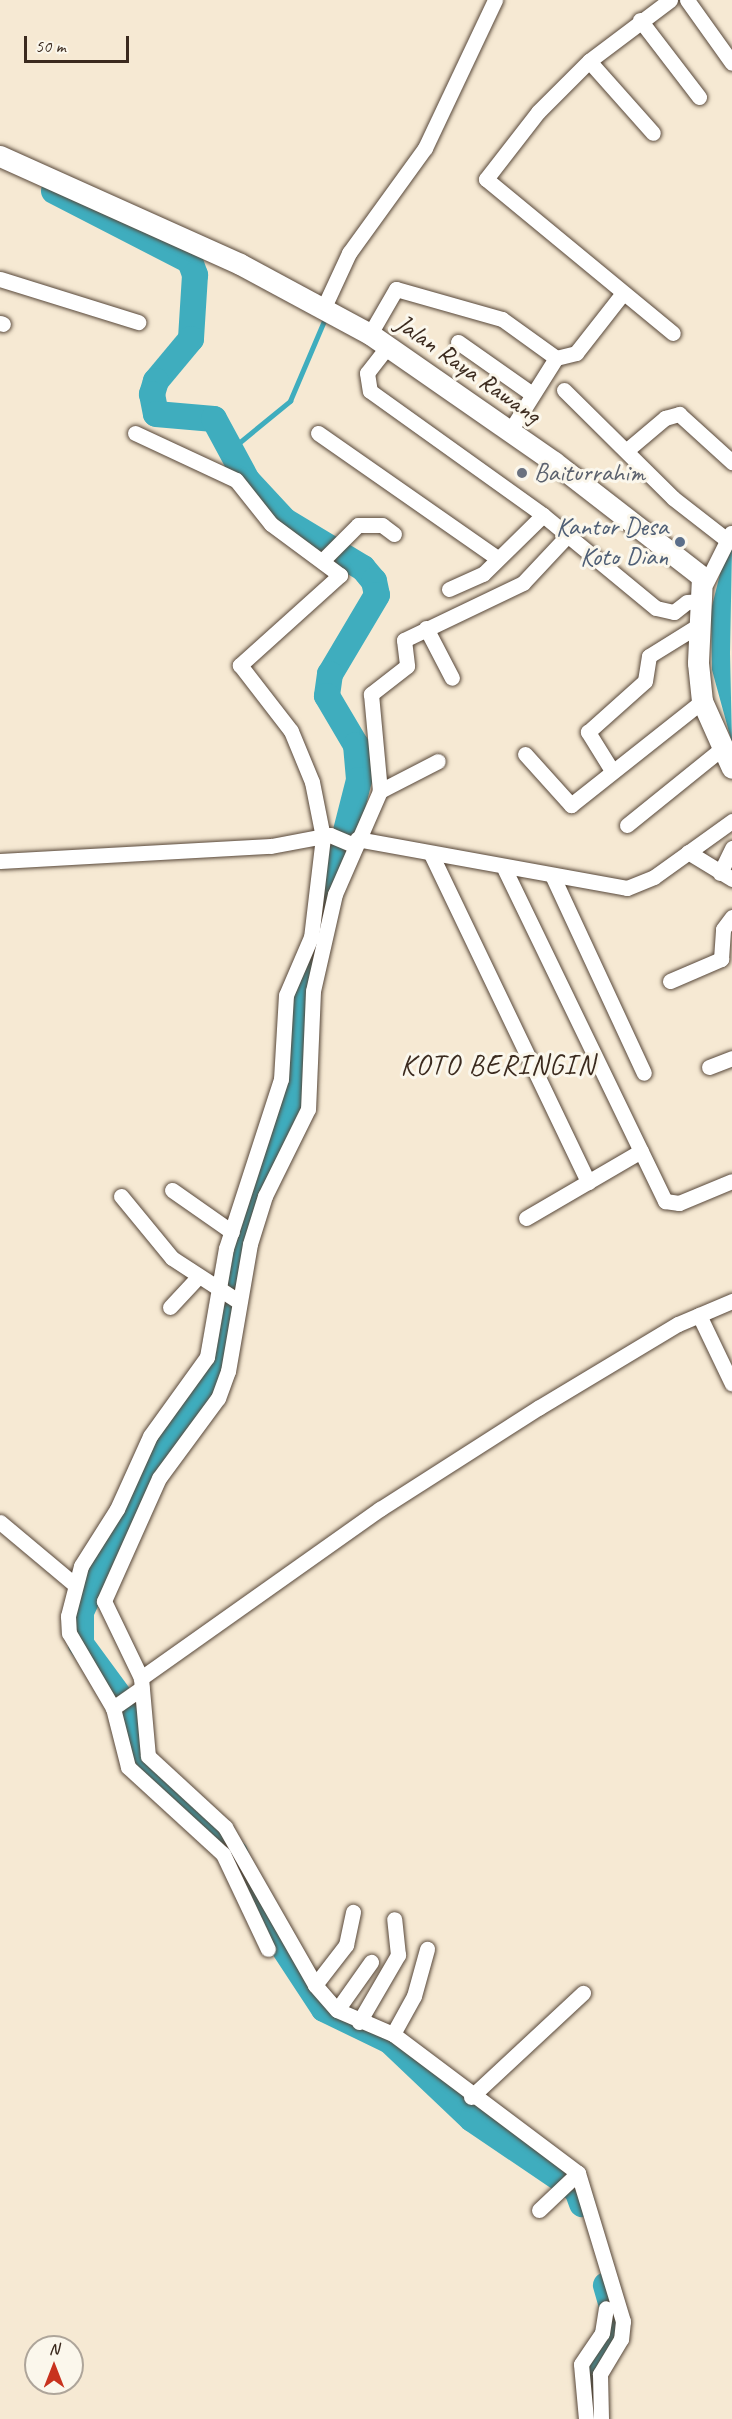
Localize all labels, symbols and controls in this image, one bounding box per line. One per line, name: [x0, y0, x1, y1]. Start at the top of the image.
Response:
scale bar: [27, 24, 132, 62]
text: 50 m: [35, 35, 66, 57]
street label: Jalan Raya Rawang: [389, 307, 547, 431]
place label: Baiturrahim: [534, 457, 645, 489]
marker: Baiturrahim: [515, 466, 529, 480]
place label: Kantor Desa Koto Dian: [557, 511, 668, 572]
marker: Kantor Desa Koto Dian: [673, 535, 687, 549]
district label: KOTO BERINGIN: [403, 1048, 593, 1082]
north arrow: [24, 2335, 84, 2395]
text: N: [49, 2339, 59, 2359]

